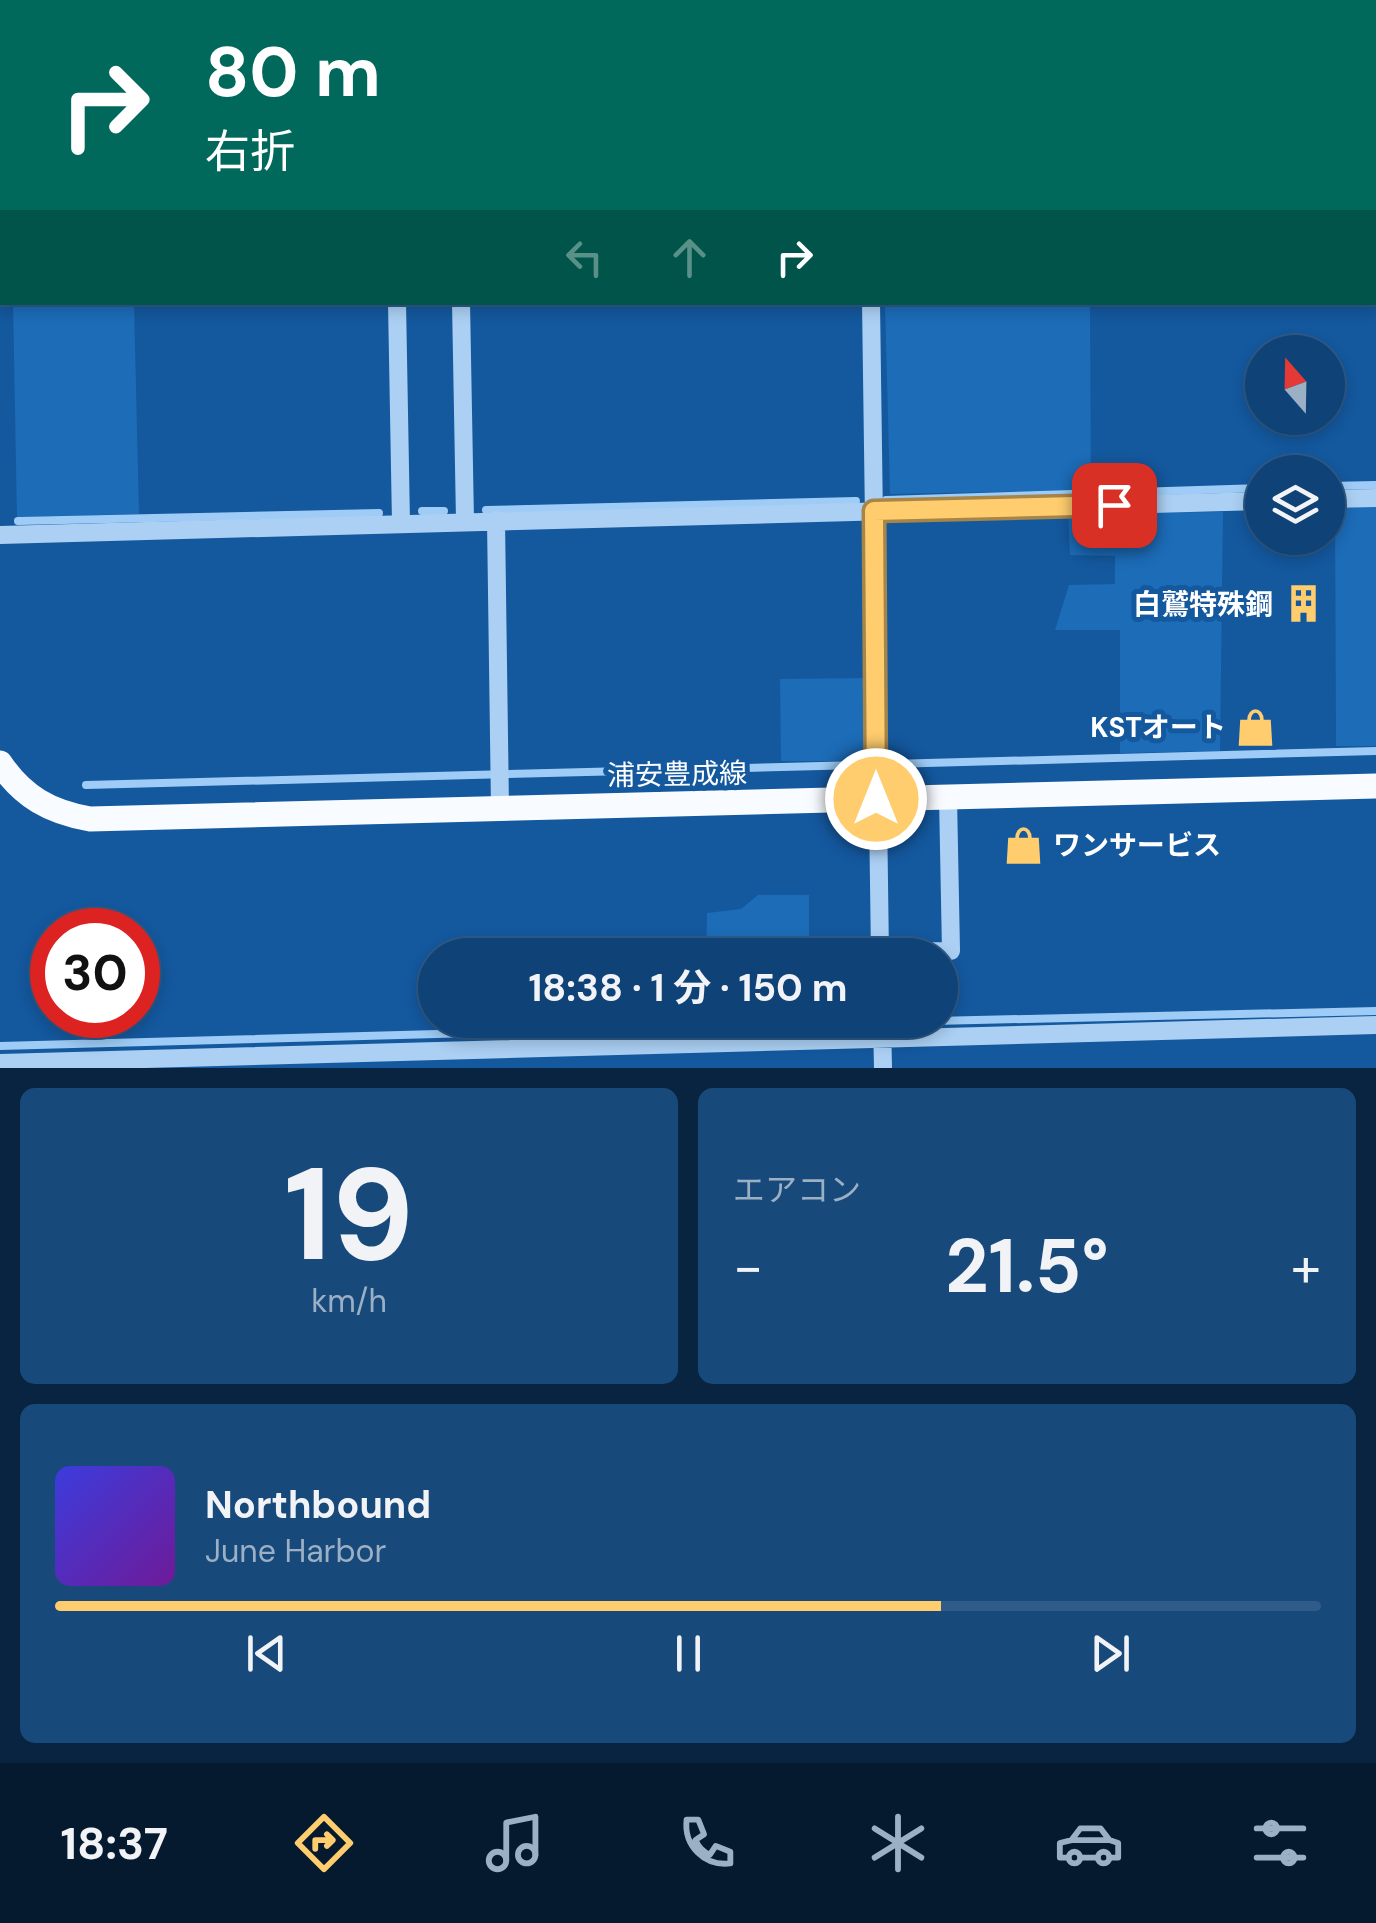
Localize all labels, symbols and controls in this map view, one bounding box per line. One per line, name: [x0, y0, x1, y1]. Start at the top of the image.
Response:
text: 80 m: [205, 27, 381, 118]
icon: right: [40, 40, 170, 170]
text: 右折: [205, 122, 295, 181]
icon: left: [557, 230, 612, 285]
icon: ahead: [662, 230, 717, 285]
icon: right: [767, 230, 822, 285]
north arrow: [1245, 335, 1345, 435]
map controls: [1245, 335, 1345, 555]
button: layers: [1245, 455, 1345, 555]
pin: [1072, 463, 1157, 548]
icon: arrive: [1087, 478, 1142, 533]
building icon: 白鷲特殊鋼: [1282, 583, 1324, 625]
place label: 白鷲特殊鋼: [1133, 586, 1273, 623]
shop icon: KSTオート: [1235, 706, 1277, 748]
place label: KSTオート: [1090, 709, 1226, 746]
position arrow: [824, 747, 928, 851]
street label: 浦安豊成線: [607, 755, 747, 794]
shop icon: ワンサービス: [1002, 824, 1044, 866]
place label: ワンサービス: [1053, 827, 1221, 864]
speed limit sign: 30: [30, 908, 160, 1038]
text: 18:38 · 1 分 · 150 m: [528, 963, 848, 1013]
text: 19: [284, 1130, 414, 1299]
text: エアコン: [733, 1169, 861, 1211]
text: 21.5°: [945, 1218, 1109, 1315]
text: −: [733, 1231, 763, 1303]
text: +: [1291, 1231, 1321, 1303]
text: km/h: [311, 1280, 387, 1322]
text: Northbound: [205, 1480, 431, 1530]
text: June Harbor: [205, 1530, 386, 1572]
icon: previous: [239, 1626, 294, 1681]
icon: pause: [661, 1626, 716, 1681]
icon: next: [1083, 1626, 1138, 1681]
icon: directions: [289, 1808, 359, 1878]
icon: music: [480, 1808, 550, 1878]
icon: phone: [672, 1808, 742, 1878]
icon: climate: [863, 1808, 933, 1878]
icon: car: [1054, 1808, 1124, 1878]
icon: filters: [1245, 1808, 1315, 1878]
text: 18:37: [61, 1814, 168, 1873]

